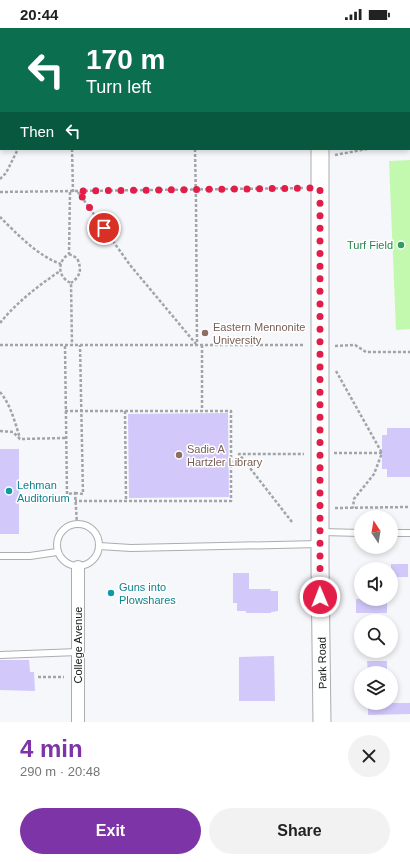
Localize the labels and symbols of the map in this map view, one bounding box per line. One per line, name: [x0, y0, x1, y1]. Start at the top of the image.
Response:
pin: [87, 211, 121, 245]
place label: Turf Field: [347, 239, 393, 251]
marker: Turf Field: [396, 240, 406, 250]
place label: Eastern Mennonite University: [213, 321, 305, 346]
marker: Eastern Mennonite University: [200, 328, 210, 338]
place label: Sadie A Hartzler Library: [187, 443, 263, 468]
marker: Sadie A Hartzler Library: [174, 450, 184, 460]
place label: Lehman Auditorium: [17, 479, 70, 504]
marker: Lehman Auditorium: [4, 486, 14, 496]
north arrow: [354, 510, 398, 554]
position arrow: [299, 576, 341, 618]
place label: Guns into Plowshares: [119, 581, 176, 606]
marker: Guns into Plowshares: [106, 588, 116, 598]
street label: College Avenue: [72, 607, 84, 683]
street label: Park Road: [316, 637, 328, 689]

